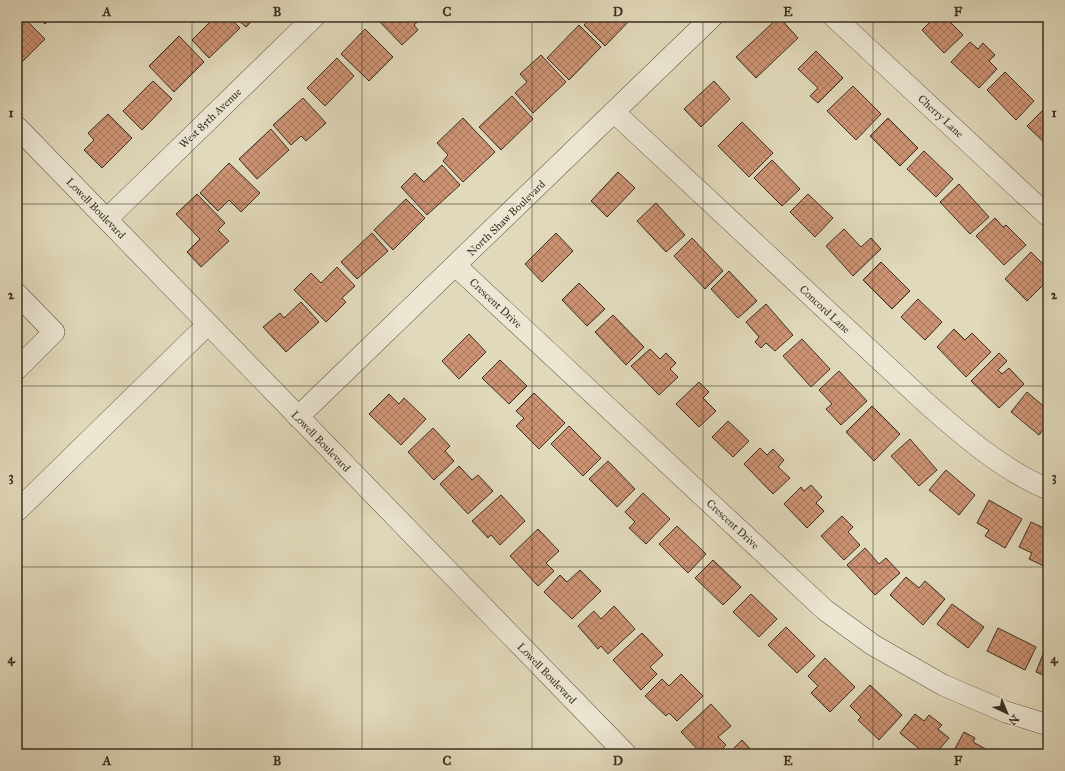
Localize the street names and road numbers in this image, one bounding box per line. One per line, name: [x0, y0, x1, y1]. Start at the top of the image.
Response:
street label: West 85th Avenue: [177, 85, 244, 151]
street label: Cherry Lane: [915, 92, 966, 141]
street label: Lowell Boulevard: [63, 175, 128, 242]
street label: North Shaw Boulevard: [465, 177, 548, 259]
street label: Crescent Drive: [467, 276, 525, 331]
street label: Concord Lane: [797, 283, 853, 336]
street label: Lowell Boulevard: [288, 408, 353, 475]
street label: Crescent Drive: [704, 497, 762, 552]
street label: Lowell Boulevard: [514, 640, 579, 707]

